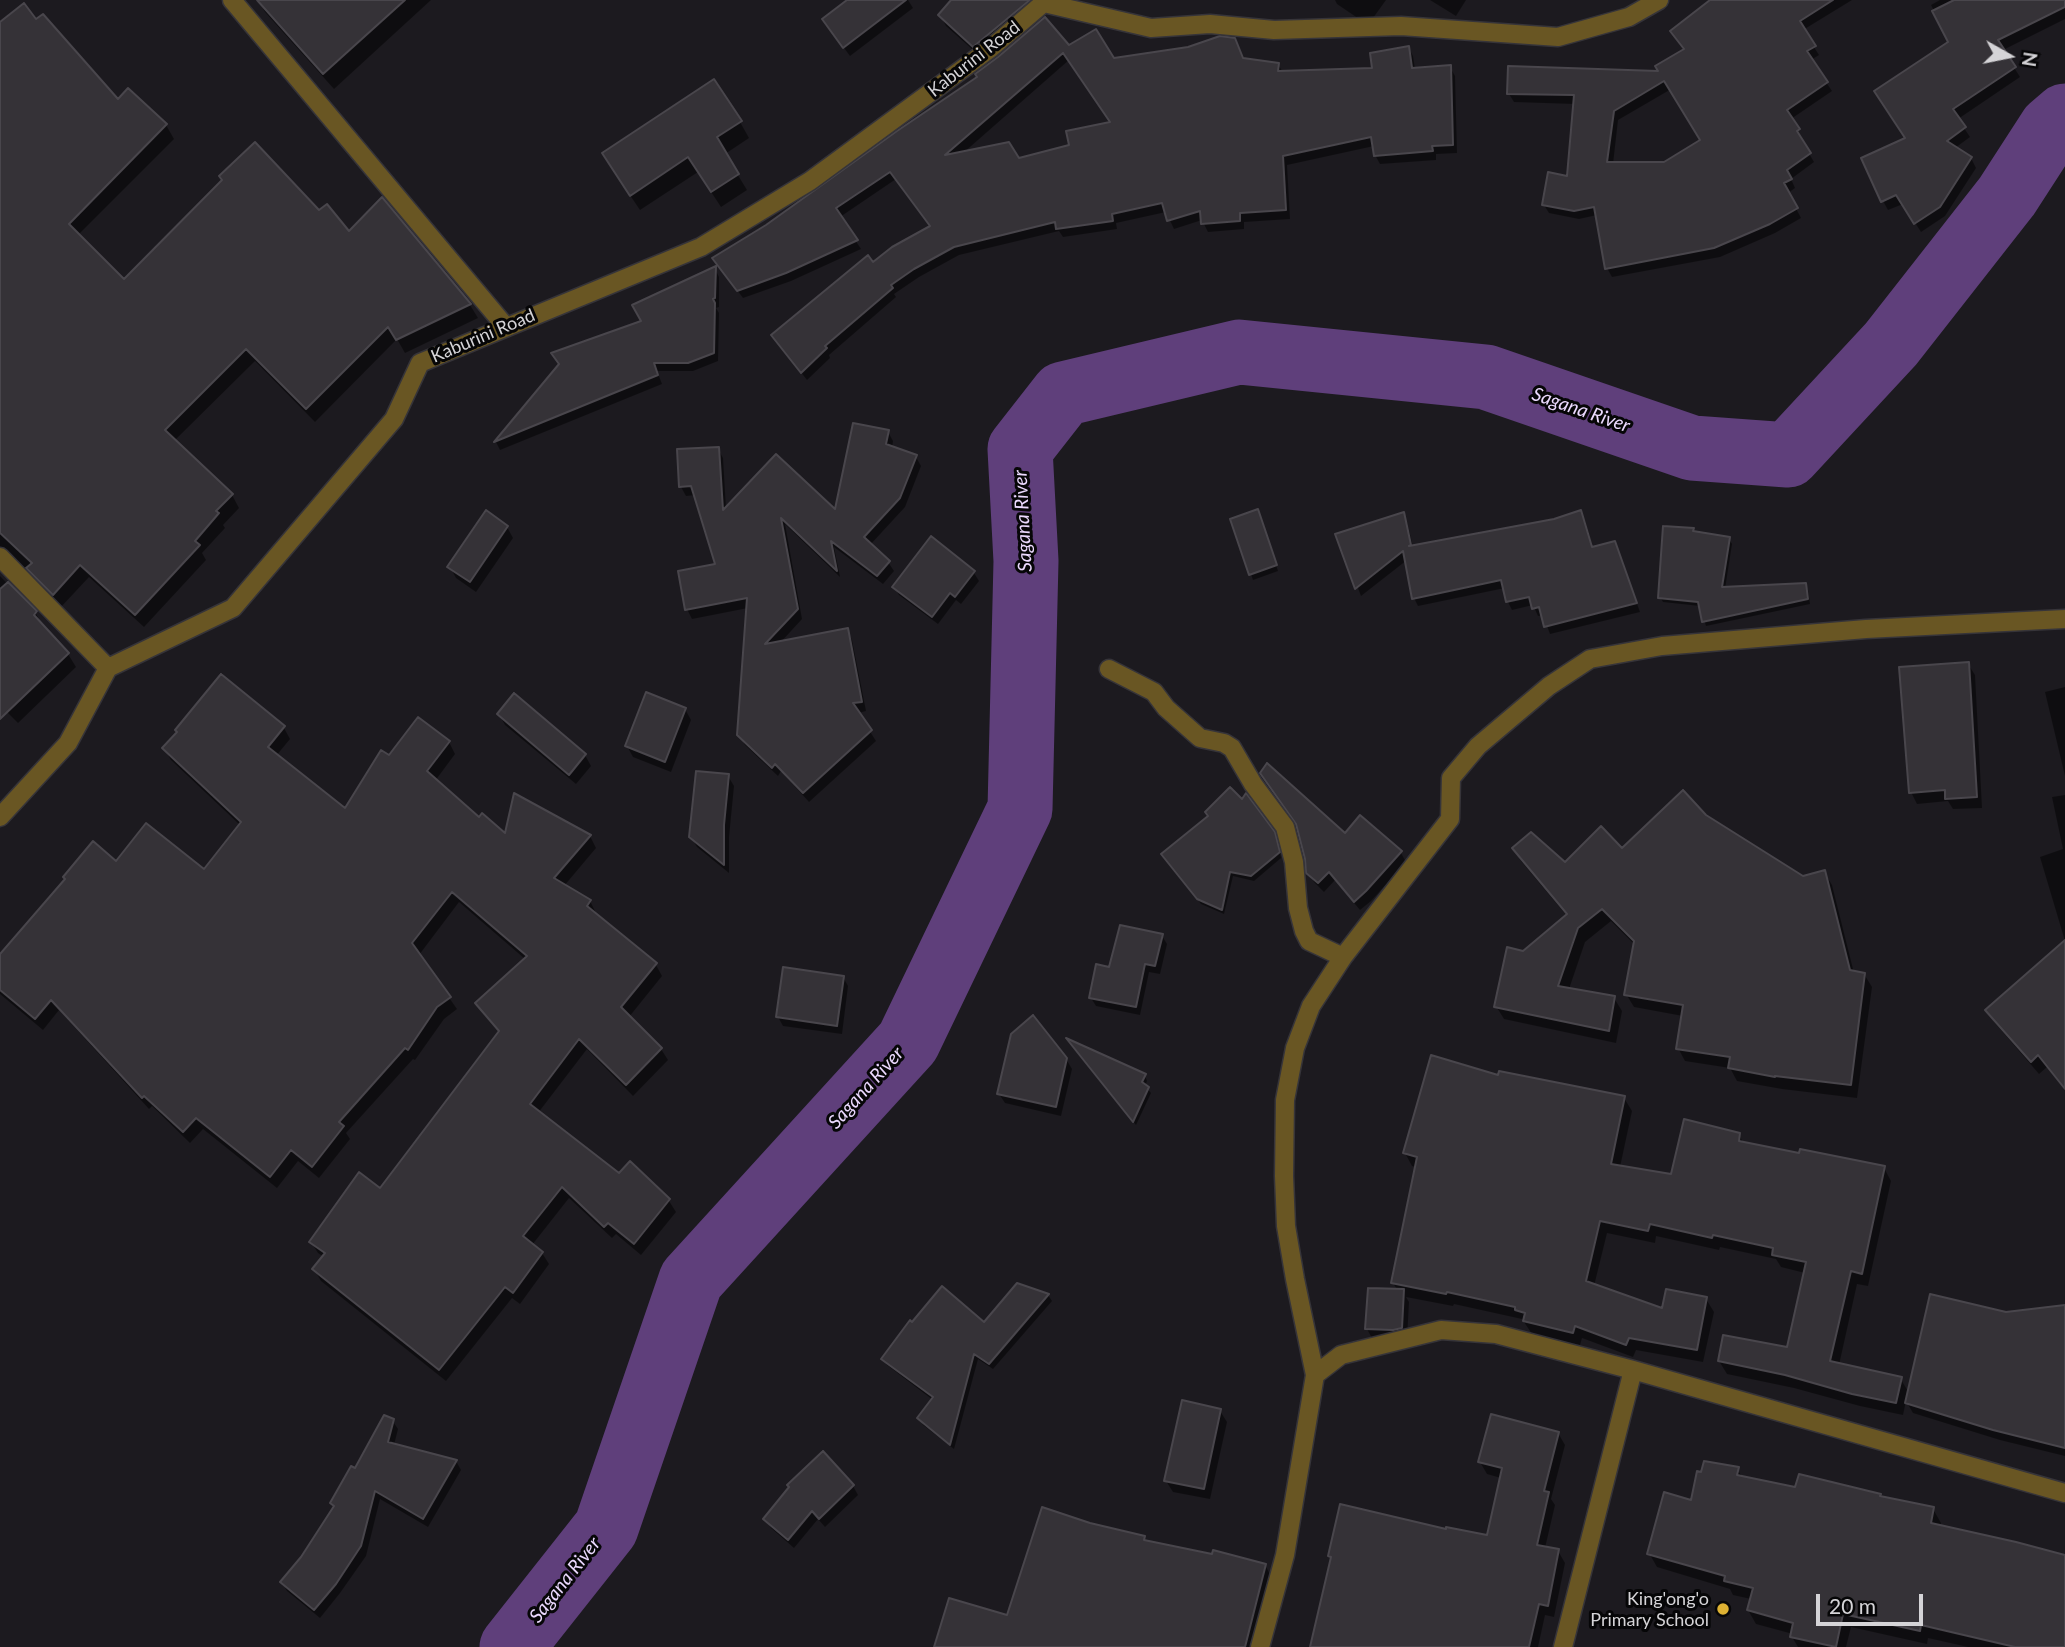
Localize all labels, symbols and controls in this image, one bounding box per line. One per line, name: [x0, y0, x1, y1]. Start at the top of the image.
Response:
street label: Kaburini Road: [924, 16, 1024, 102]
north arrow: [1974, 21, 2044, 91]
text: N: [2018, 50, 2043, 68]
street label: Kaburini Road: [428, 304, 538, 368]
water label: Sagana River: [1529, 383, 1633, 437]
water label: Sagana River: [1009, 470, 1037, 572]
water label: Sagana River: [823, 1042, 909, 1134]
water label: Sagana River: [525, 1533, 605, 1627]
scale bar: [1820, 1580, 1927, 1624]
place label: King'ong'o Primary School: [1590, 1588, 1709, 1630]
text: 20 m: [1829, 1593, 1876, 1618]
marker: King'ong'o Primary School: [1715, 1601, 1731, 1617]

